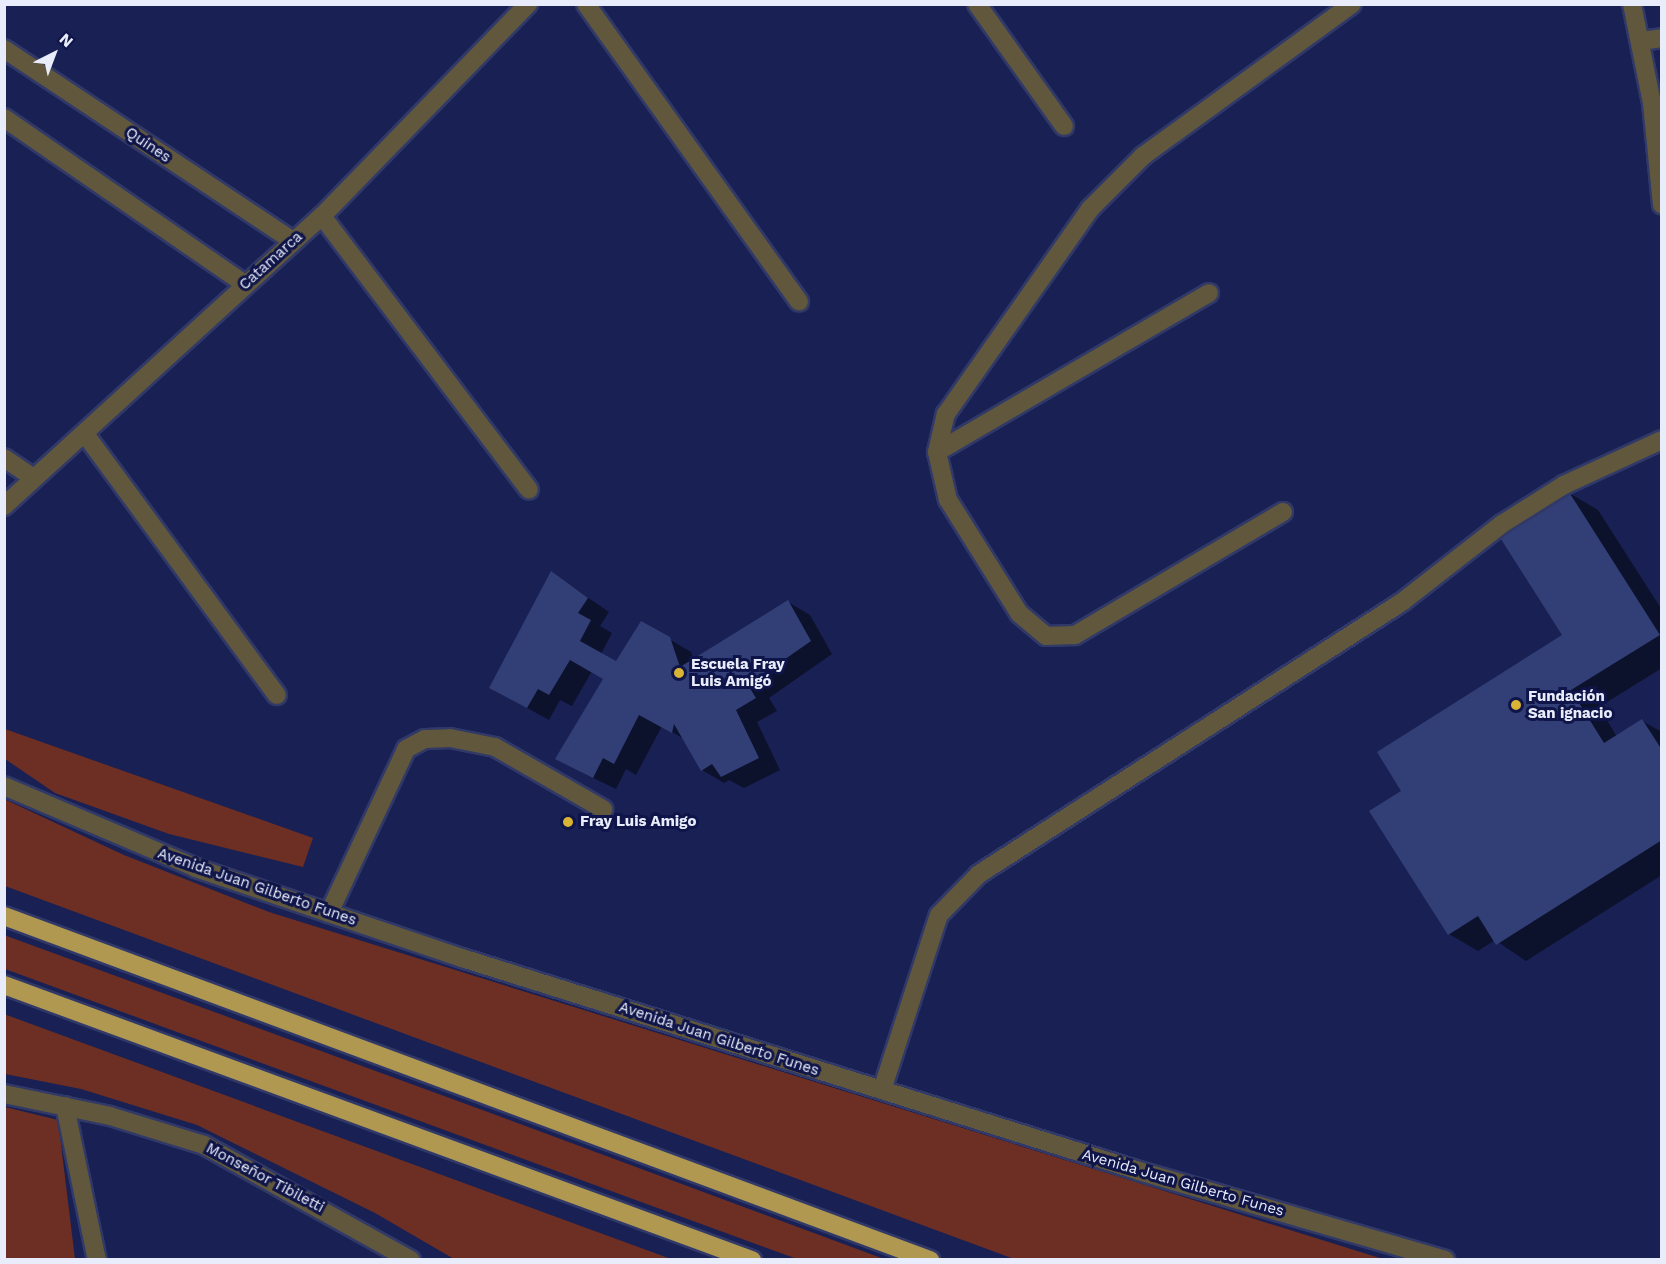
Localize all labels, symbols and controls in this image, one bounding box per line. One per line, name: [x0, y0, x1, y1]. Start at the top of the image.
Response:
north arrow: [24, 24, 84, 84]
text: N: [56, 29, 77, 51]
street label: Quines: [122, 123, 174, 167]
street label: Catamarca: [236, 228, 306, 294]
place label: Escuela Fray Luis Amigó: [691, 655, 785, 690]
marker: Escuela Fray Luis Amigó: [672, 666, 686, 680]
place label: Fundación San ignacio: [1528, 687, 1612, 722]
marker: Fundación San ignacio: [1509, 698, 1523, 712]
place label: Fray Luis Amigo: [580, 813, 697, 831]
marker: Fray Luis Amigo: [561, 815, 575, 829]
street label: Avenida Juan Gilberto Funes: [155, 844, 359, 930]
street label: Avenida Juan Gilberto Funes: [616, 998, 822, 1080]
street label: Monseñor Tibiletti: [203, 1139, 327, 1217]
street label: Avenida Juan Gilberto Funes: [1080, 1145, 1286, 1221]

